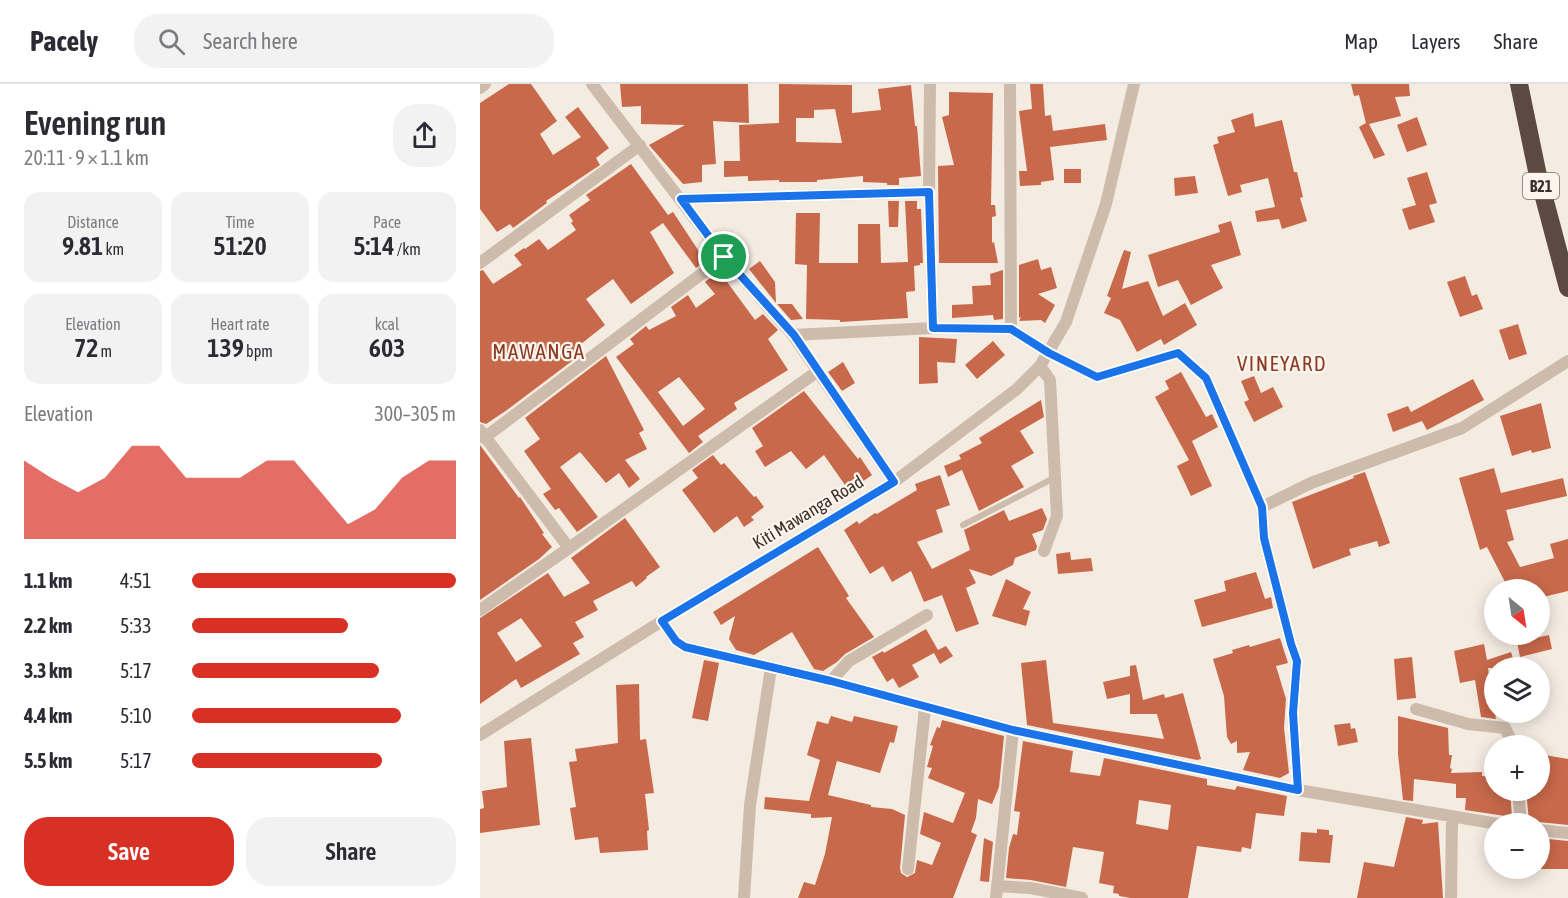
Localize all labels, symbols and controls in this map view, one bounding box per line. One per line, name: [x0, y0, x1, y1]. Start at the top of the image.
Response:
search box: [134, 14, 554, 68]
text: Pacely: [30, 25, 98, 57]
icon: search: [155, 25, 188, 58]
text: Search here: [203, 28, 298, 54]
text: Map: [1344, 29, 1378, 53]
text: Layers: [1411, 29, 1461, 53]
text: Share: [1494, 29, 1538, 53]
text: Evening run: [24, 104, 166, 142]
button: share: [393, 104, 456, 167]
text: 20:11 · 9 × 1.1 km: [24, 146, 149, 169]
road number: B21: [1523, 173, 1559, 199]
text: Distance: [67, 213, 119, 231]
text: Time: [225, 213, 255, 231]
text: Pace: [373, 213, 401, 231]
text: 9.81: [62, 231, 103, 261]
text: 51:20: [213, 231, 267, 261]
text: 5:14: [353, 231, 395, 261]
pin: [698, 231, 749, 282]
text: km: [103, 240, 124, 258]
text: /km: [395, 240, 421, 258]
icon: arrive: [707, 240, 740, 273]
text: Elevation: [65, 315, 121, 333]
text: Heart rate: [211, 315, 269, 333]
text: kcal: [375, 315, 399, 333]
text: 72: [74, 333, 98, 363]
text: 139: [207, 333, 244, 363]
text: 603: [369, 333, 405, 363]
district label: MAWANGA: [492, 339, 586, 363]
text: m: [98, 342, 112, 360]
text: bpm: [244, 342, 273, 360]
district label: VINEYARD: [1237, 351, 1327, 375]
text: Elevation: [24, 402, 93, 425]
text: 300–305 m: [374, 402, 456, 425]
street label: Kiti Mawanga Road: [749, 471, 867, 553]
text: 1.1 km: [24, 569, 72, 592]
text: 4:51: [120, 569, 152, 592]
north arrow: [1484, 579, 1550, 645]
map controls: [1484, 579, 1550, 879]
text: 2.2 km: [24, 614, 72, 637]
text: 5:33: [120, 614, 152, 637]
button: layers: [1484, 657, 1550, 723]
text: 3.3 km: [24, 659, 72, 682]
text: 5:17: [120, 659, 152, 682]
text: 4.4 km: [24, 704, 72, 727]
text: 5:10: [120, 704, 152, 727]
button: +: [1484, 735, 1550, 801]
text: 5.5 km: [24, 749, 72, 772]
text: 5:17: [120, 749, 152, 772]
button: −: [1484, 813, 1550, 879]
button: Save: [24, 817, 234, 886]
button: Share: [246, 817, 456, 886]

